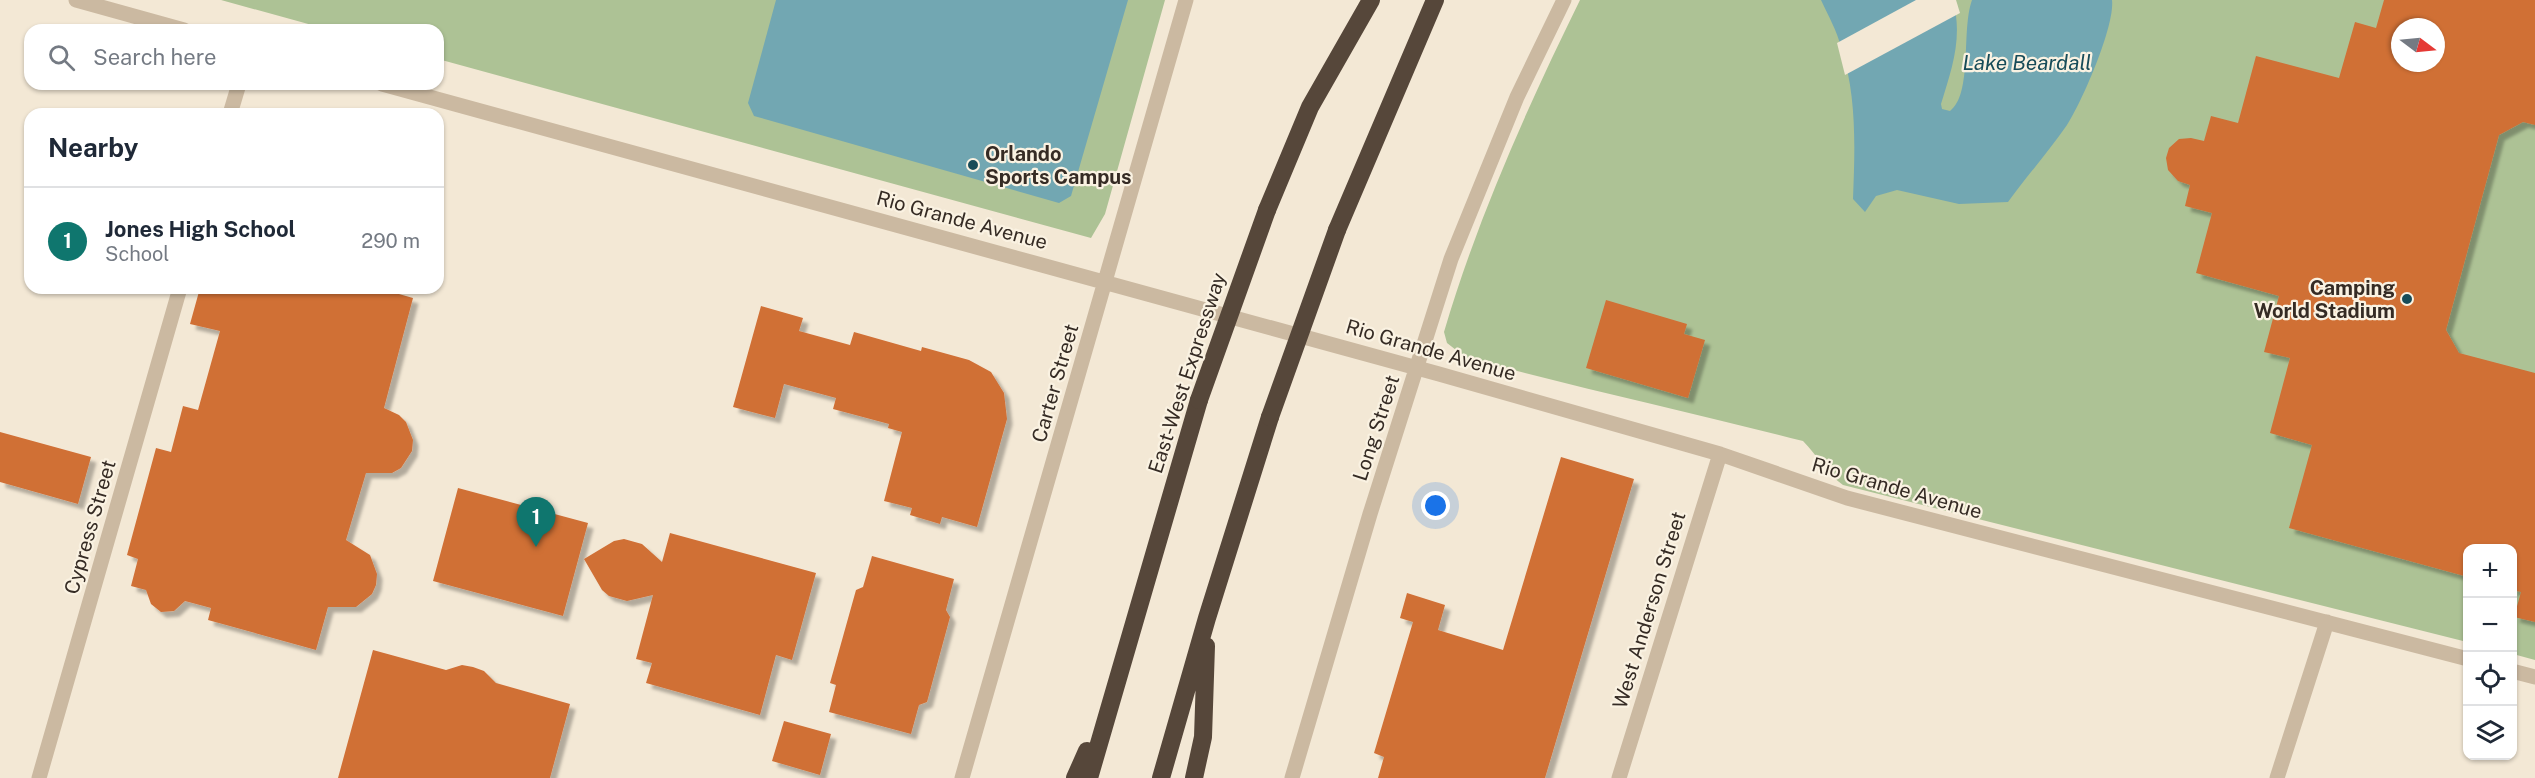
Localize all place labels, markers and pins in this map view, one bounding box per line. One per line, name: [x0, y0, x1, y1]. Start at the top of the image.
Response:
place label: Orlando Sports Campus: [985, 142, 1132, 189]
marker: Orlando Sports Campus: [966, 158, 980, 172]
place label: Camping World Stadium: [2254, 276, 2395, 323]
marker: Camping World Stadium: [2400, 292, 2414, 306]
pin: 1: [516, 498, 556, 547]

